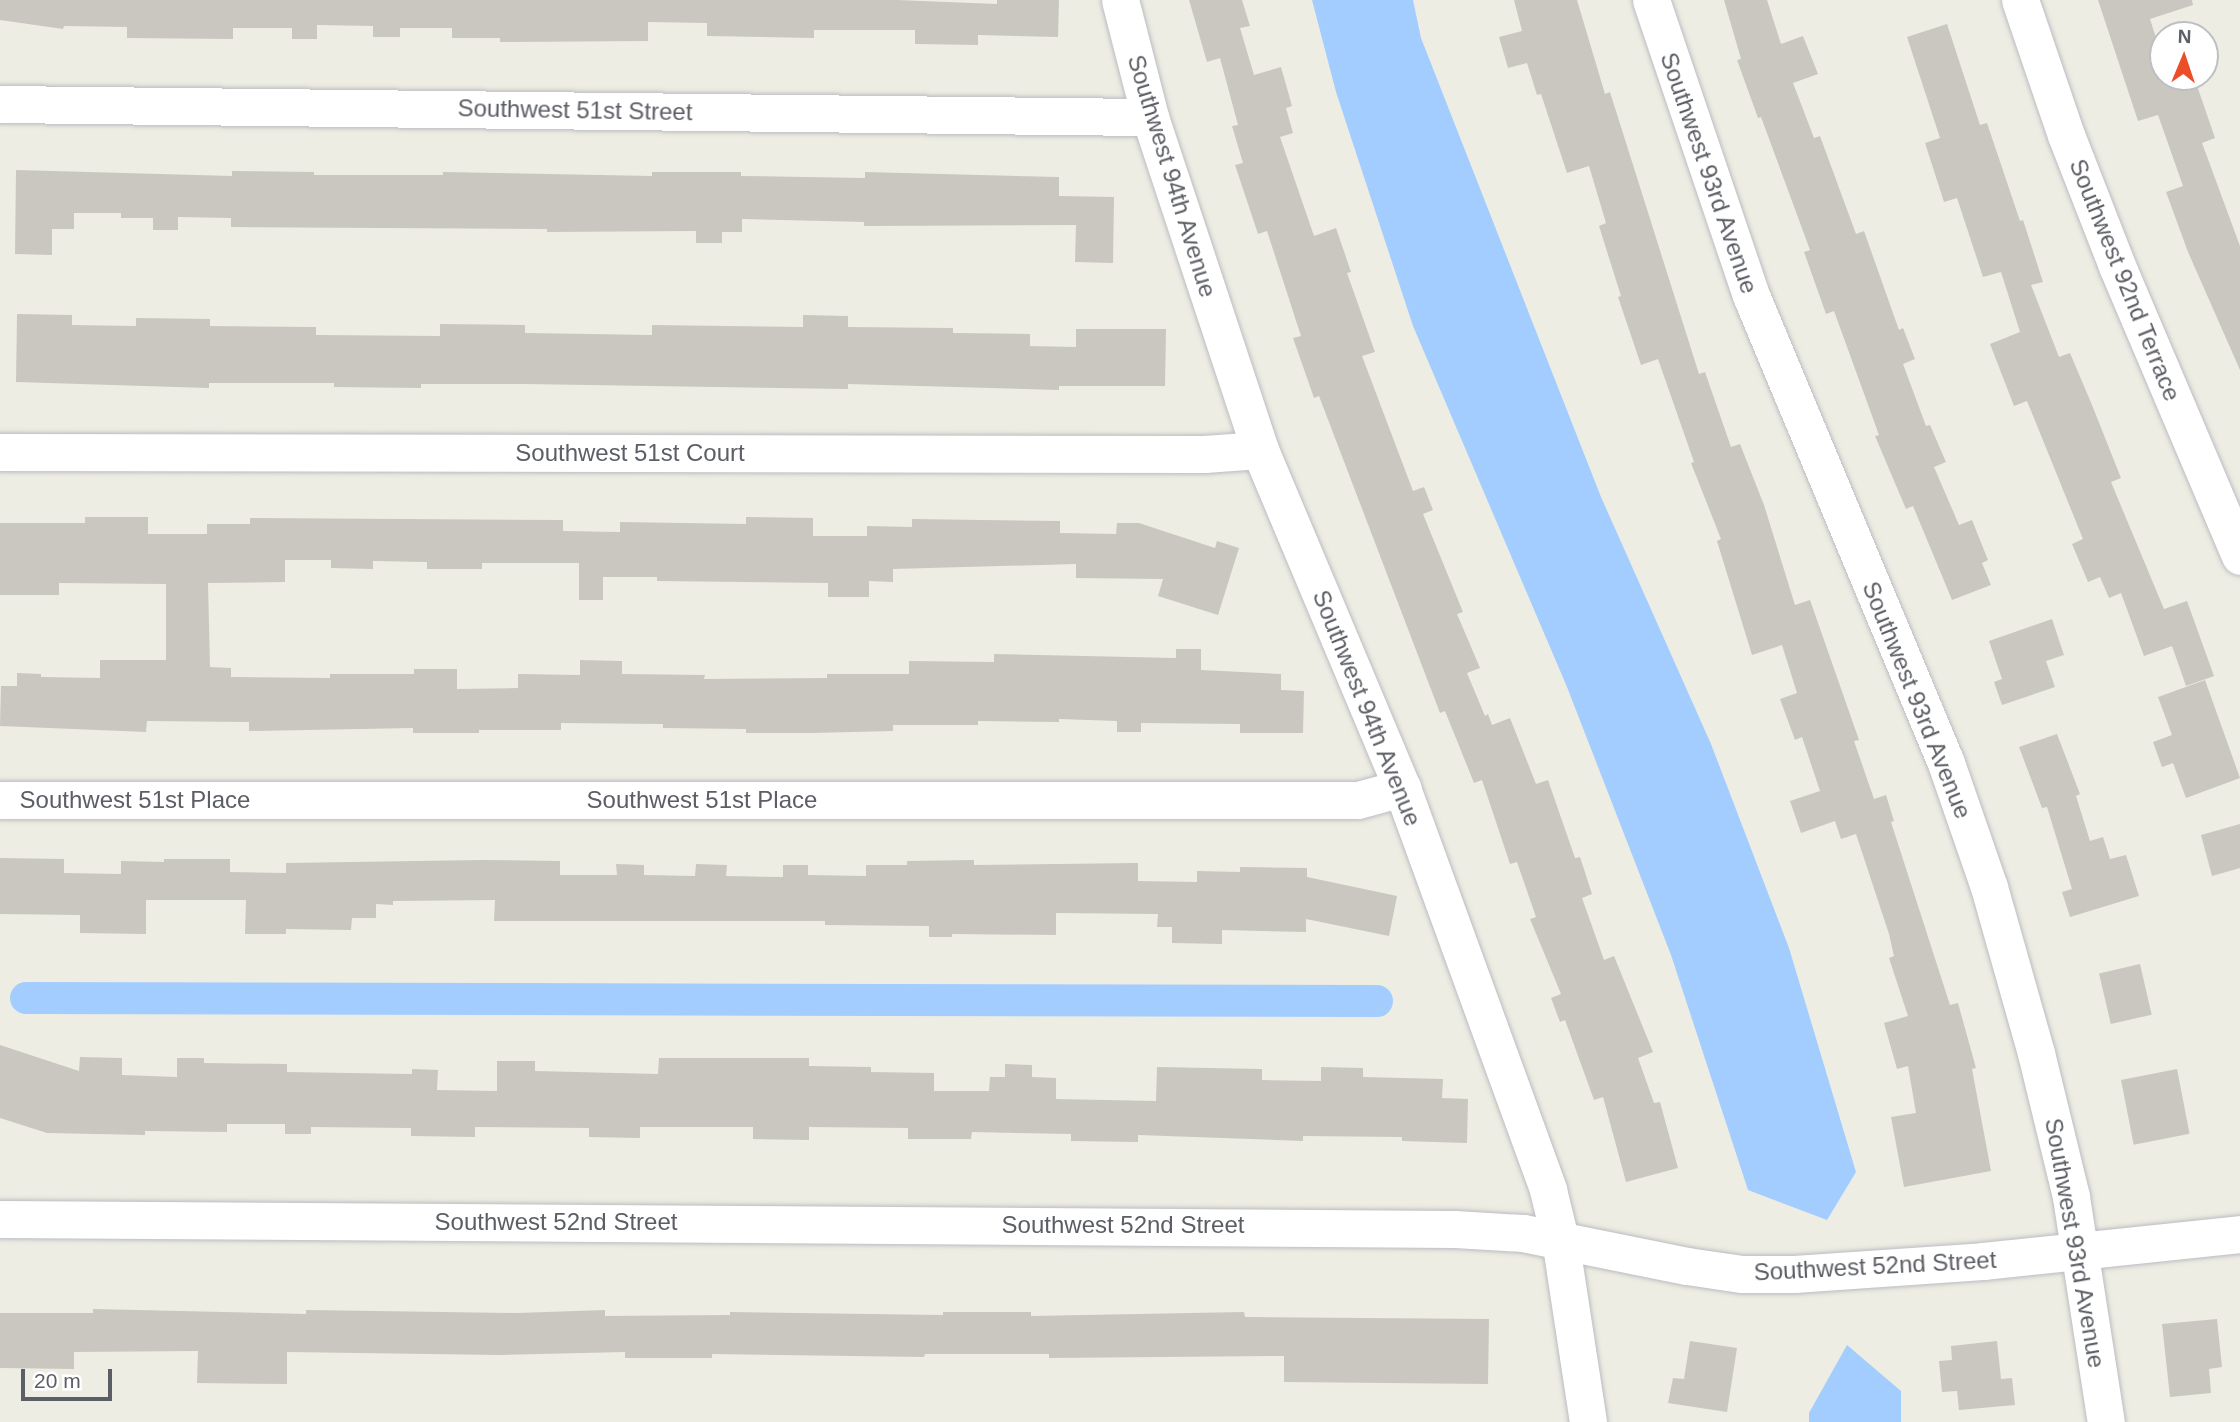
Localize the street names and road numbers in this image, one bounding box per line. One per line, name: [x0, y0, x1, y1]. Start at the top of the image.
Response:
street label: Southwest 93rd Avenue: [1654, 48, 1764, 298]
street label: Southwest 94th Avenue: [1121, 51, 1223, 301]
street label: Southwest 51st Street: [457, 94, 693, 126]
street label: Southwest 92nd Terrace: [2063, 155, 2187, 405]
street label: Southwest 51st Court: [515, 439, 745, 467]
street label: Southwest 93rd Avenue: [1856, 577, 1978, 823]
street label: Southwest 94th Avenue: [1306, 585, 1428, 831]
street label: Southwest 51st Place: [20, 786, 250, 814]
street label: Southwest 51st Place: [587, 786, 817, 814]
street label: Southwest 93rd Avenue: [2039, 1115, 2111, 1371]
street label: Southwest 52nd Street: [435, 1208, 677, 1236]
street label: Southwest 52nd Street: [1002, 1211, 1244, 1239]
street label: Southwest 52nd Street: [1753, 1245, 1997, 1287]

